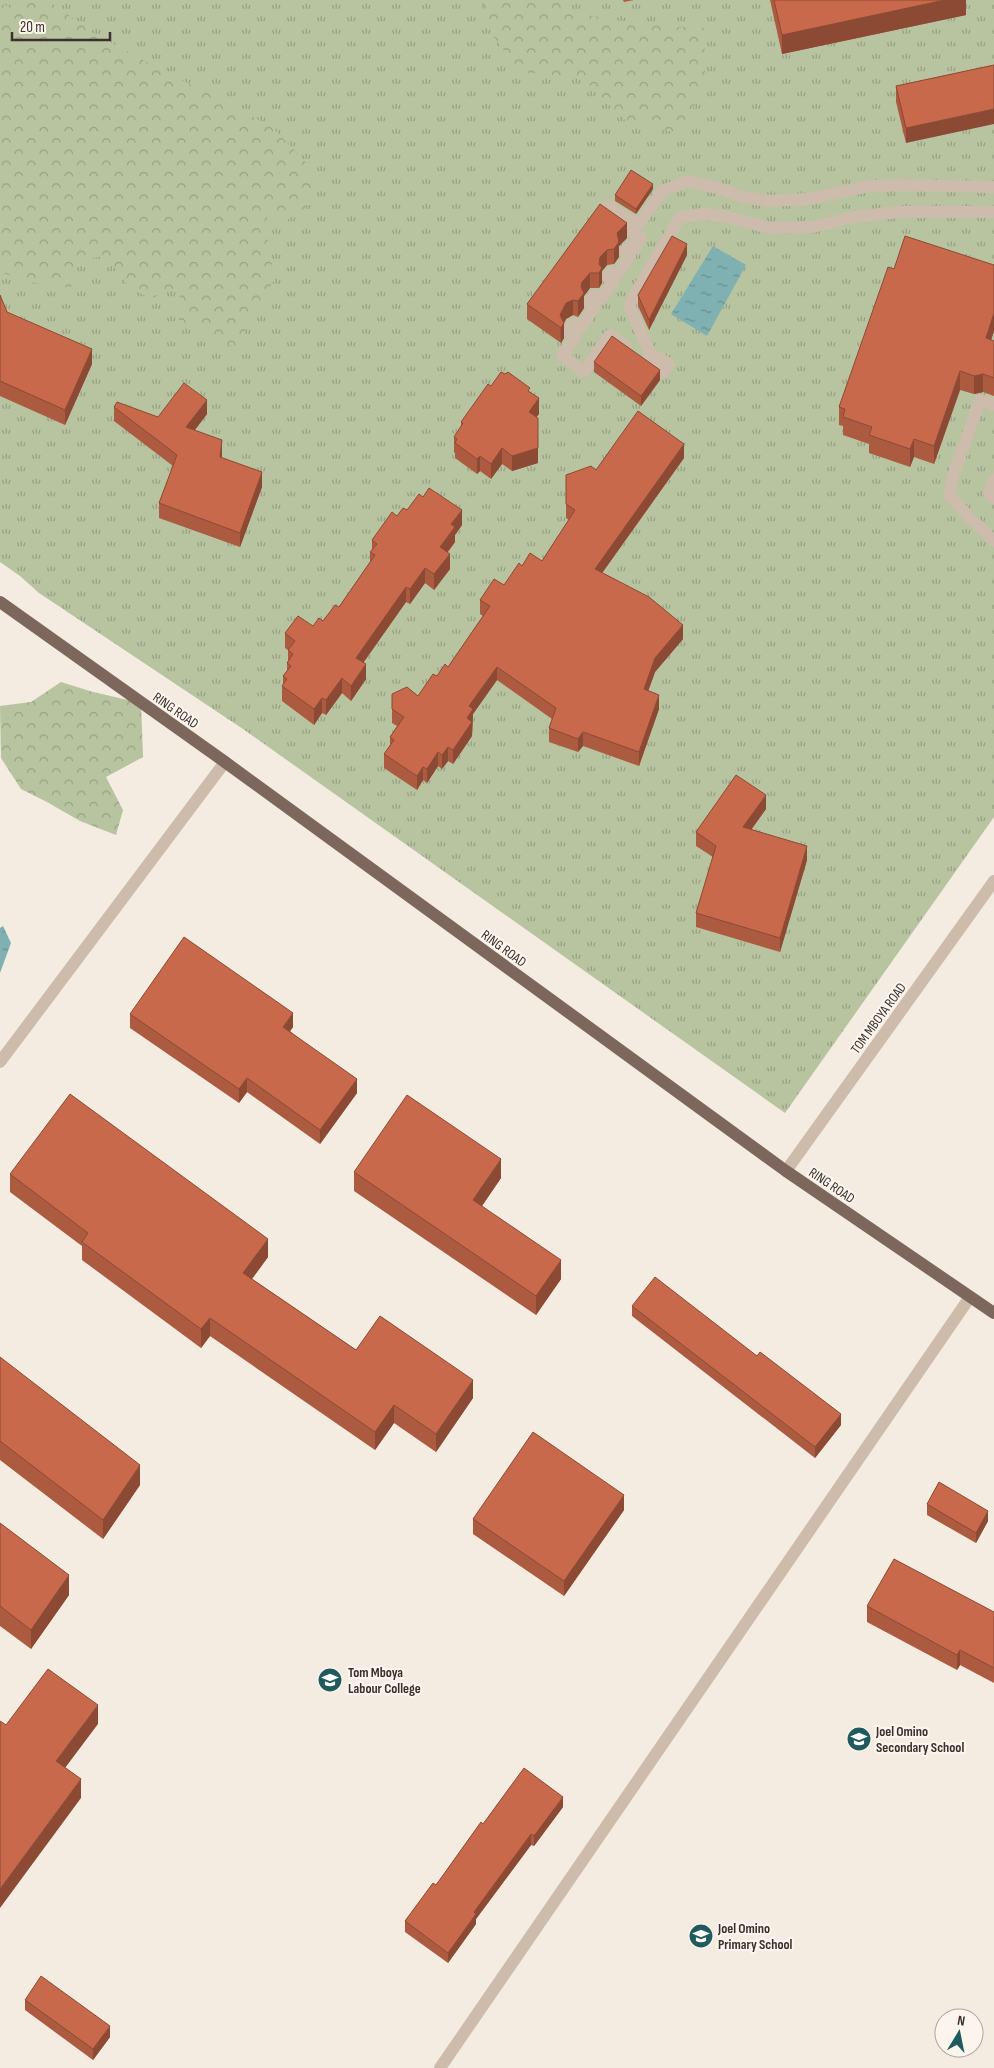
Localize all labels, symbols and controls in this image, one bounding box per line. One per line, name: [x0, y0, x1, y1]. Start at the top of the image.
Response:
scale bar: [12, 10, 110, 42]
text: 20 m: [20, 18, 45, 37]
street label: RING ROAD: [150, 689, 202, 732]
street label: RING ROAD: [478, 926, 530, 971]
street label: TOM MBOYA ROAD: [847, 979, 910, 1057]
street label: RING ROAD: [806, 1164, 858, 1207]
place label: Tom Mboya Labour College: [348, 1664, 421, 1697]
school or university icon: Tom Mboya Labour College: [317, 1667, 343, 1693]
place label: Joel Omino Secondary School: [875, 1723, 964, 1756]
school or university icon: Joel Omino Secondary School: [846, 1726, 872, 1752]
place label: Joel Omino Primary School: [717, 1920, 793, 1953]
school or university icon: Joel Omino Primary School: [688, 1923, 714, 1949]
north arrow: [934, 2008, 984, 2058]
text: N: [956, 2012, 966, 2030]

